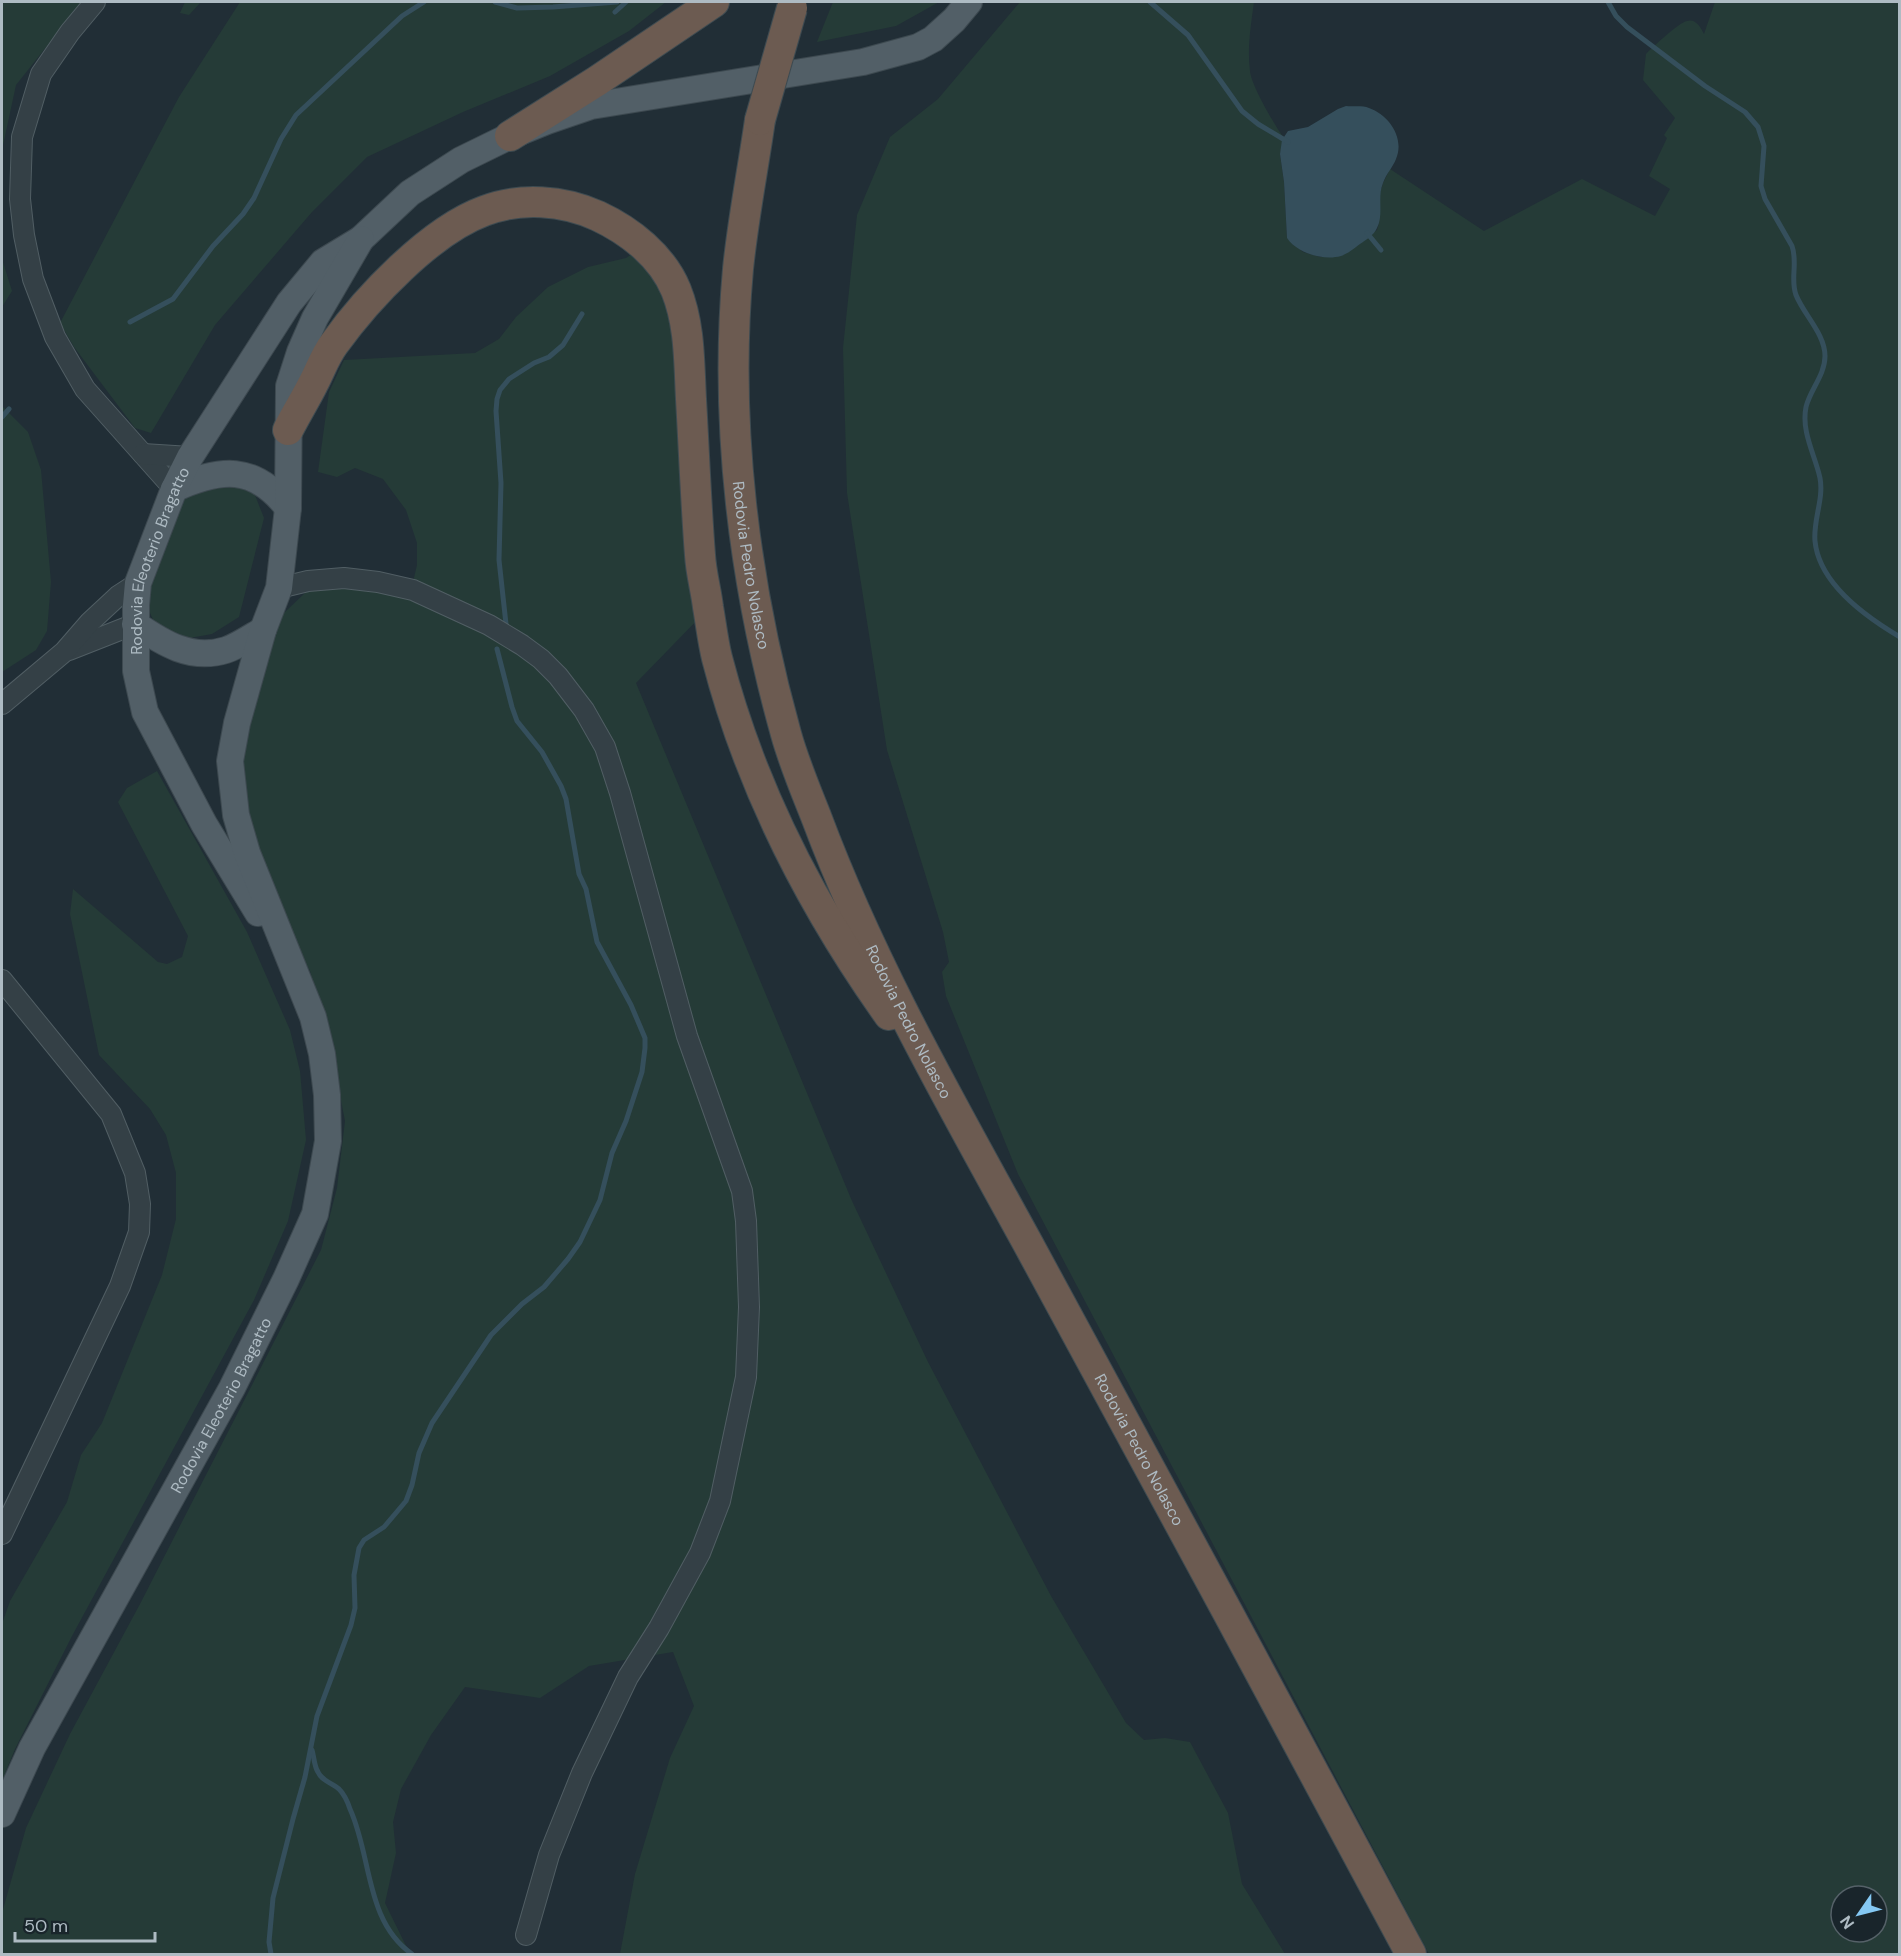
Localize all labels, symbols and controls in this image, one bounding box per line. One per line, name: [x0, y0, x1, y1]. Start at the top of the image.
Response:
street label: Rodovia Eleoterio Bragatto: [126, 463, 194, 655]
street label: Rodovia Pedro Nolasco: [728, 480, 775, 651]
street label: Rodovia Pedro Nolasco: [861, 941, 957, 1102]
street label: Rodovia Eleoterio Bragatto: [165, 1314, 276, 1497]
street label: Rodovia Pedro Nolasco: [1090, 1370, 1189, 1529]
north arrow: [1829, 1884, 1889, 1944]
scale bar: [15, 1905, 154, 1943]
text: N: [1835, 1912, 1859, 1933]
text: 50 m: [24, 1914, 68, 1938]

